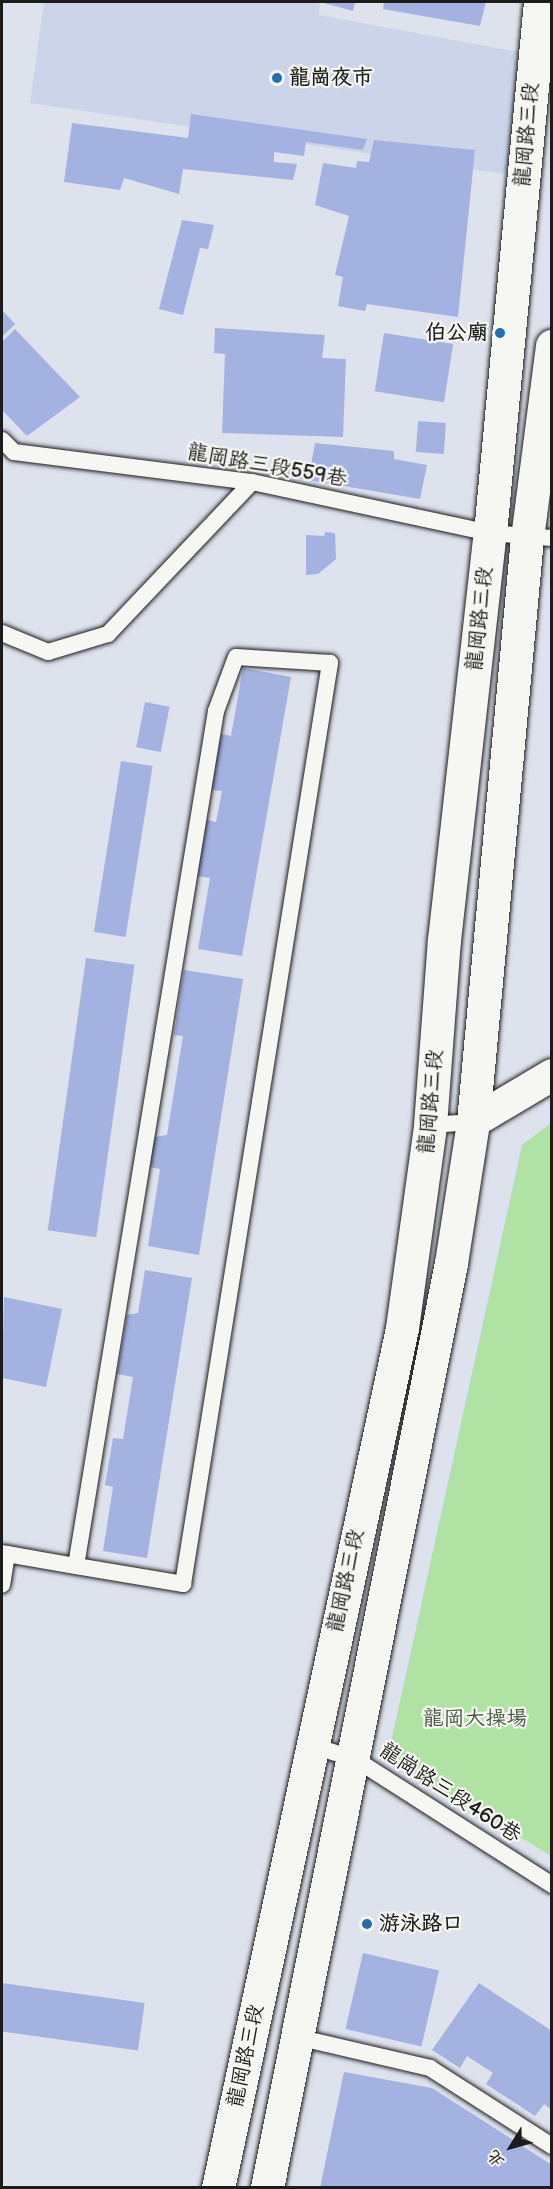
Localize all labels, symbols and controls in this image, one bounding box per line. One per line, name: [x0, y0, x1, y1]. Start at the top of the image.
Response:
place label: 龍崗夜市: [289, 65, 373, 91]
marker: 龍崗夜市: [270, 71, 284, 85]
street label: 龍岡路三段: [510, 82, 544, 188]
place label: 伯公廟: [425, 320, 488, 346]
marker: 伯公廟: [493, 326, 507, 340]
street label: 龍岡路三段559巷: [185, 440, 349, 492]
street label: 龍岡路三段: [462, 565, 498, 673]
street label: 龍岡路三段: [414, 1049, 448, 1155]
street label: 龍岡路三段: [323, 1527, 369, 1635]
park label: 龍岡大操場: [423, 1706, 527, 1732]
street label: 龍崗路三段460巷: [374, 1738, 526, 1848]
place label: 游泳路口: [379, 1911, 463, 1937]
marker: 游泳路口: [360, 1917, 374, 1931]
street label: 龍岡路三段: [223, 2002, 269, 2110]
north arrow: [481, 2117, 541, 2177]
text: 北: [484, 2146, 509, 2170]

